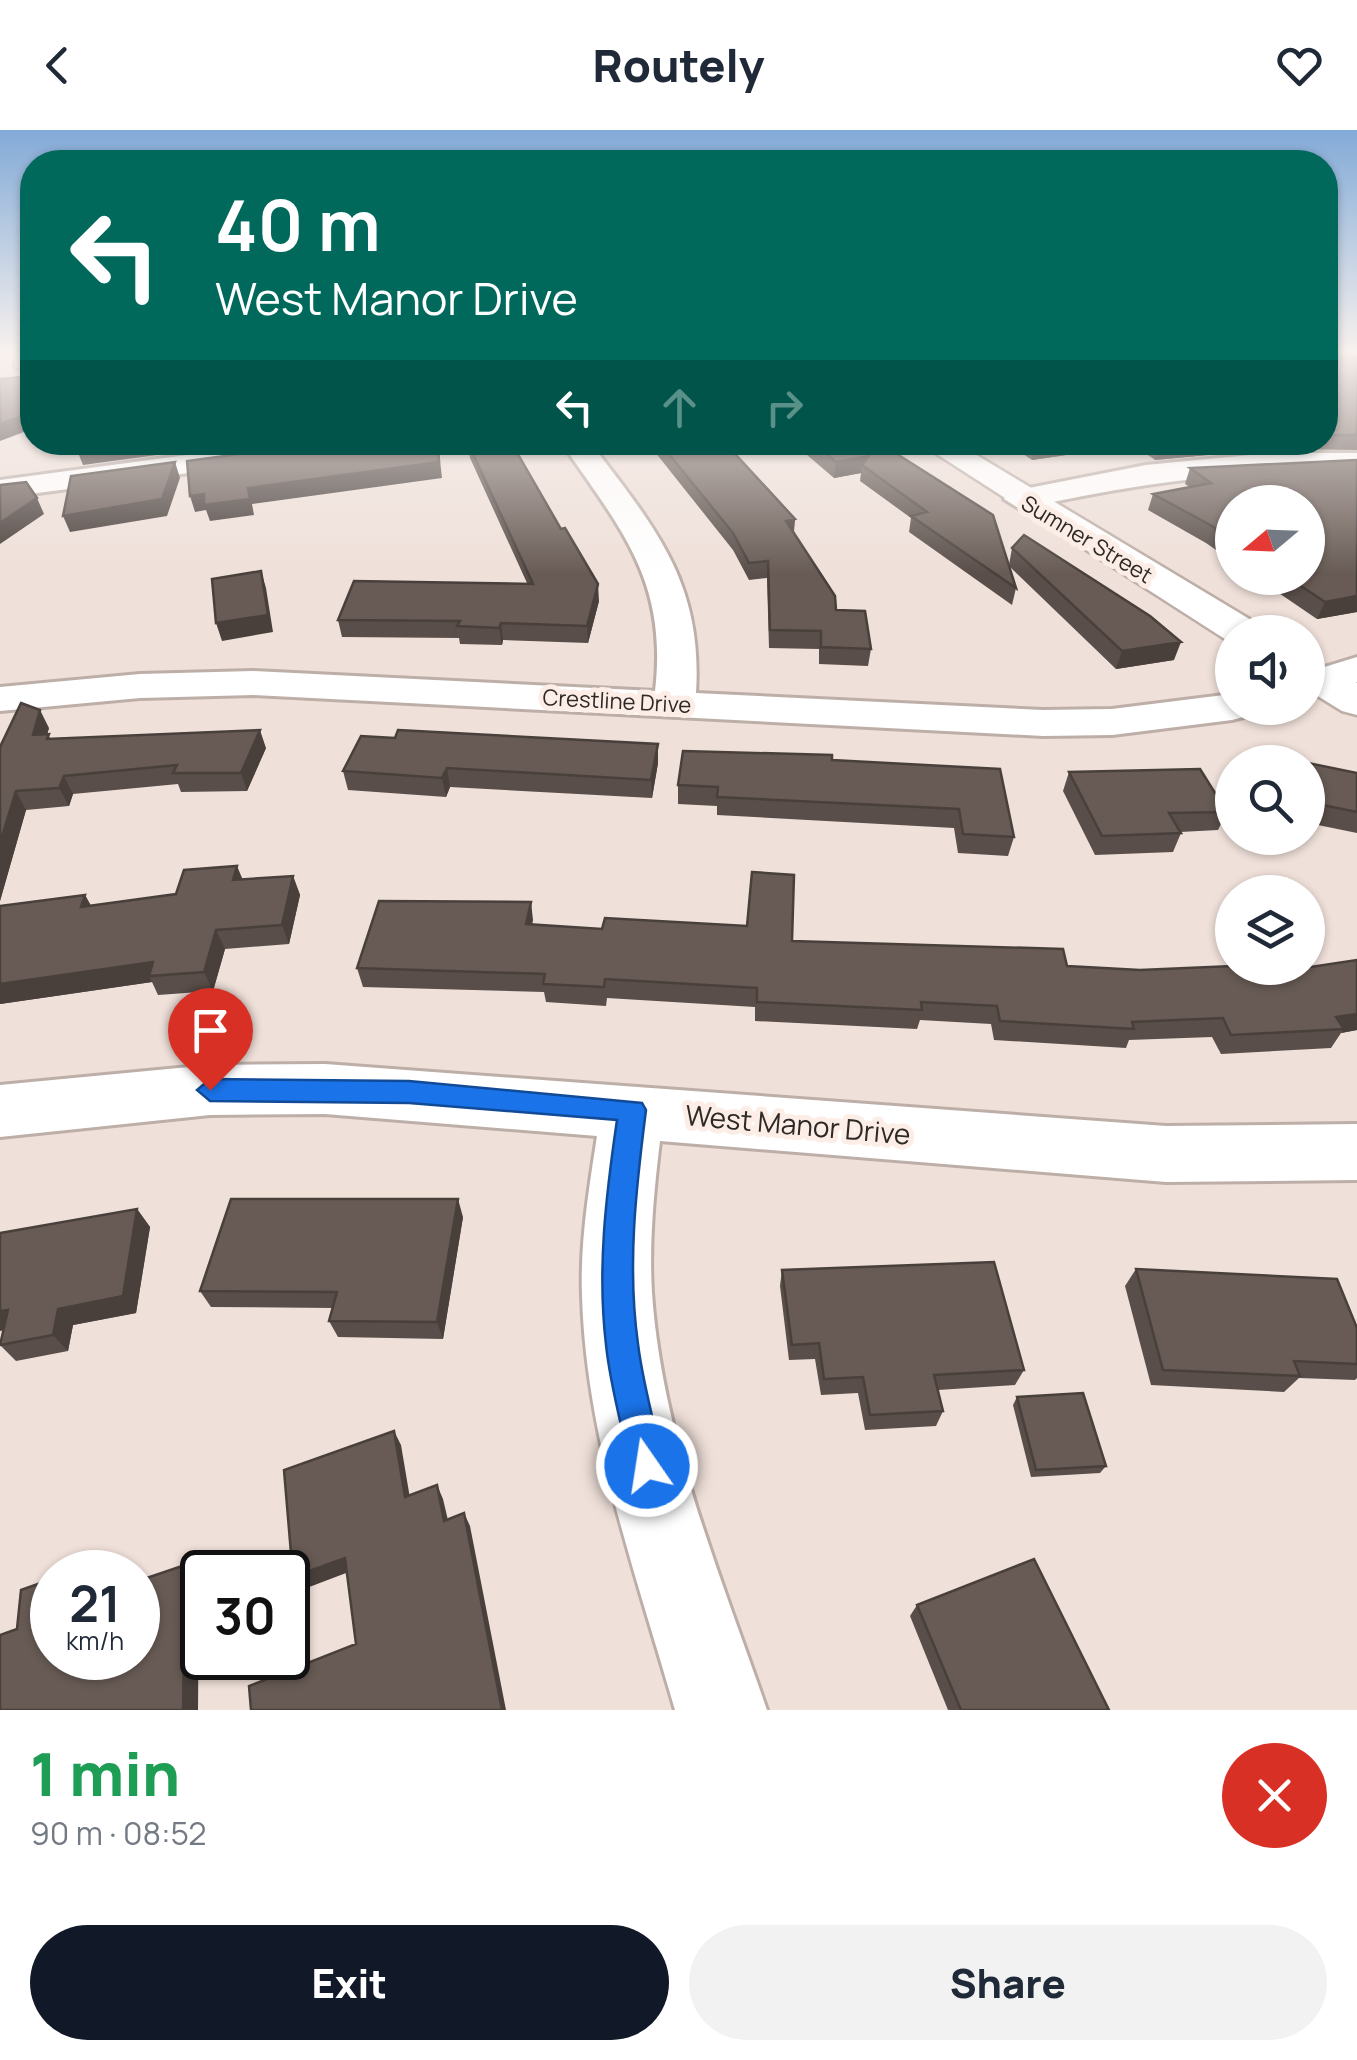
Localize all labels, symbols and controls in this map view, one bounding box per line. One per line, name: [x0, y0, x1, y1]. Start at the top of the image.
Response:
text: Routely: [593, 34, 764, 96]
icon: back: [30, 38, 85, 93]
icon: heart: [1272, 38, 1327, 93]
text: 40 m: [215, 176, 381, 272]
icon: left: [50, 190, 180, 320]
text: West Manor Drive: [215, 267, 578, 329]
icon: left: [547, 380, 602, 435]
icon: ahead: [652, 380, 707, 435]
icon: right: [757, 380, 812, 435]
north arrow: [1215, 485, 1325, 595]
map controls: [1215, 485, 1325, 985]
street label: Sumner Street: [1016, 488, 1158, 590]
button: sound: [1215, 615, 1325, 725]
street label: Crestline Drive: [542, 682, 692, 720]
button: search: [1215, 745, 1325, 855]
button: layers: [1215, 875, 1325, 985]
pin: [168, 988, 253, 1091]
icon: arrive: [183, 1003, 238, 1058]
street label: West Manor Drive: [684, 1095, 912, 1153]
position arrow: [595, 1414, 699, 1518]
speed limit sign: 30: [180, 1550, 310, 1680]
text: 21: [69, 1569, 121, 1637]
text: km/h: [66, 1623, 124, 1658]
text: 1 min: [30, 1732, 180, 1814]
button: close: [1222, 1743, 1327, 1848]
text: 90 m · 08:52: [30, 1811, 206, 1855]
button: Exit: [30, 1925, 669, 2040]
button: Share: [689, 1925, 1327, 2040]

